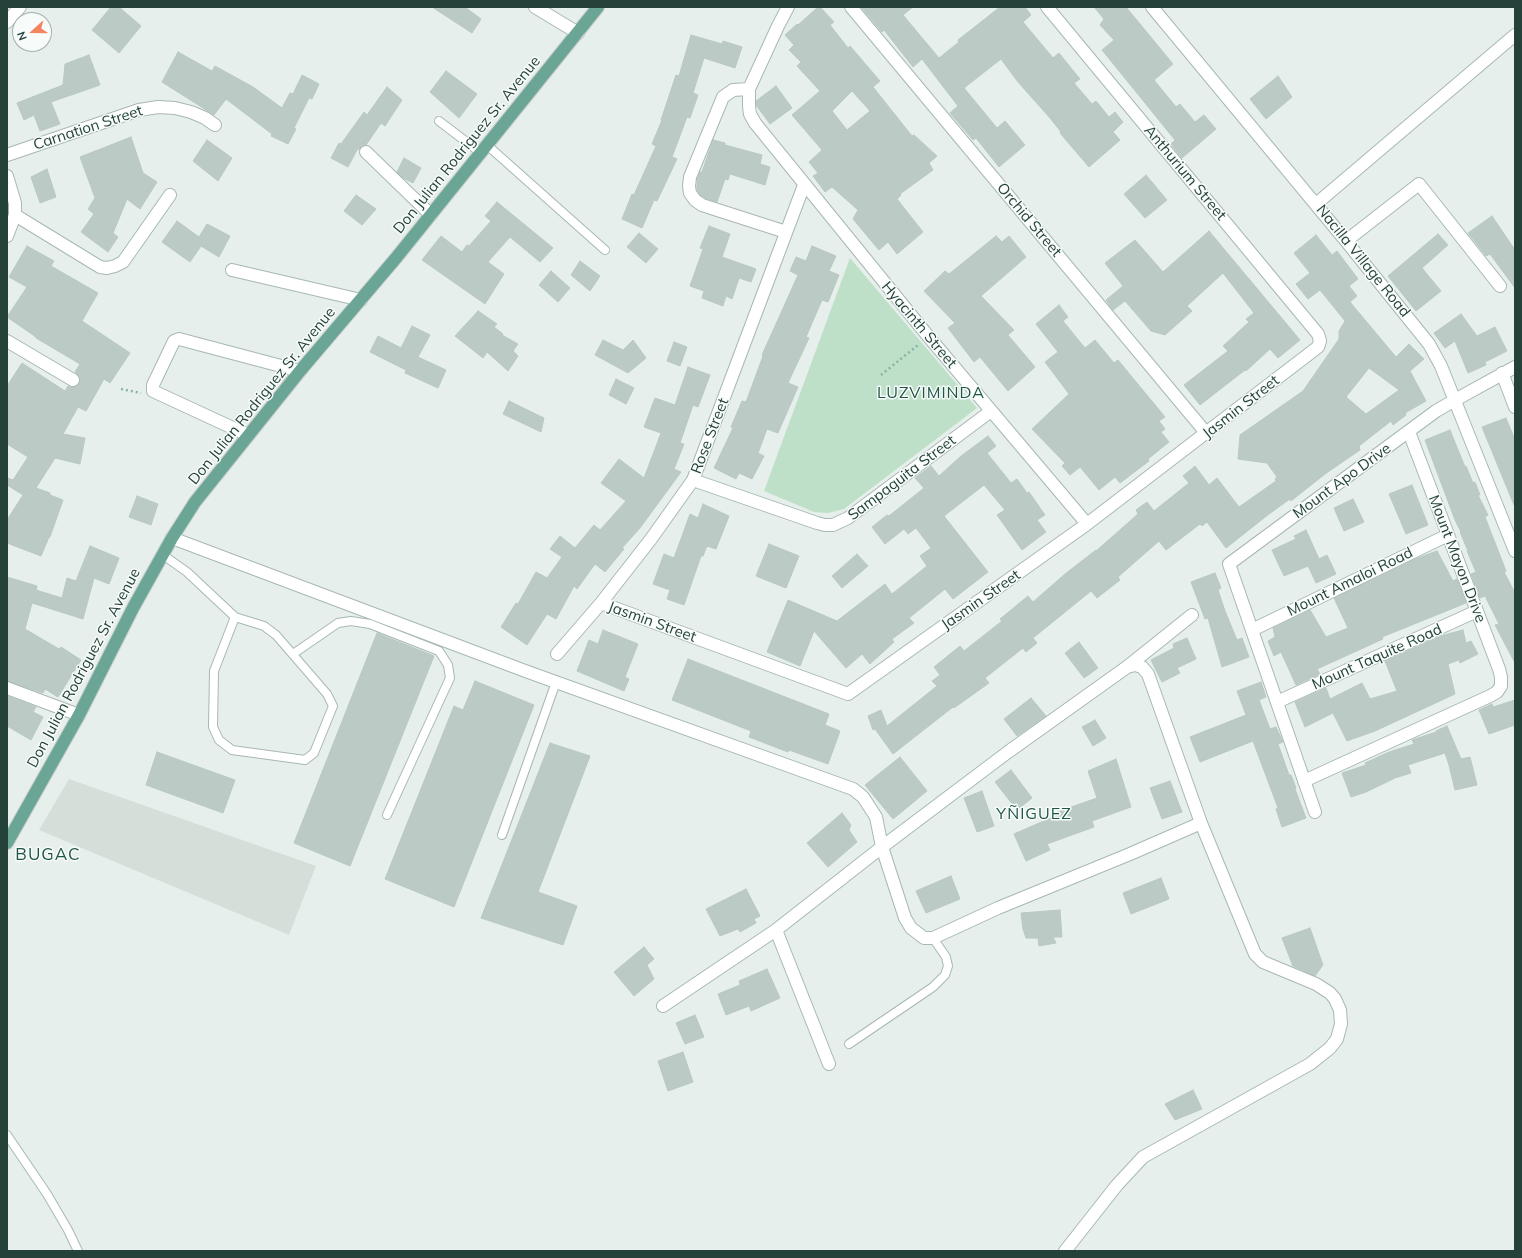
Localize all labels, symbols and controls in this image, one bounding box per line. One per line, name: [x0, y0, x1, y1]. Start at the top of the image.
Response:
north arrow: [12, 12, 52, 52]
text: N: [14, 30, 30, 42]
street label: Don Julian Rodriguez Sr. Avenue: [390, 53, 544, 237]
street label: Carnation Street: [31, 102, 145, 154]
street label: Anthurium Street: [1140, 122, 1230, 224]
street label: Orchid Street: [993, 179, 1065, 261]
street label: Nacilla Village Road: [1312, 201, 1414, 321]
street label: Hyacinth Street: [878, 278, 960, 372]
street label: Don Julian Rodriguez Sr. Avenue: [185, 304, 339, 488]
street label: Jasmin Street: [1199, 371, 1283, 443]
district label: LUZVIMINDA: [877, 383, 985, 403]
street label: Rose Street: [687, 396, 733, 476]
street label: Sampaguita Street: [845, 432, 959, 524]
street label: Mount Apo Drive: [1289, 439, 1395, 523]
street label: Mount Mayon Drive: [1424, 493, 1490, 625]
street label: Mount Amaloi Road: [1284, 544, 1416, 620]
street label: Don Julian Rodriguez Sr. Avenue: [24, 565, 144, 771]
street label: Jasmin Street: [938, 566, 1024, 634]
street label: Jasmin Street: [606, 598, 698, 646]
street label: Mount Taquite Road: [1309, 620, 1445, 694]
district label: YÑIGUEZ: [996, 804, 1072, 824]
district label: BUGAC: [15, 845, 81, 865]

